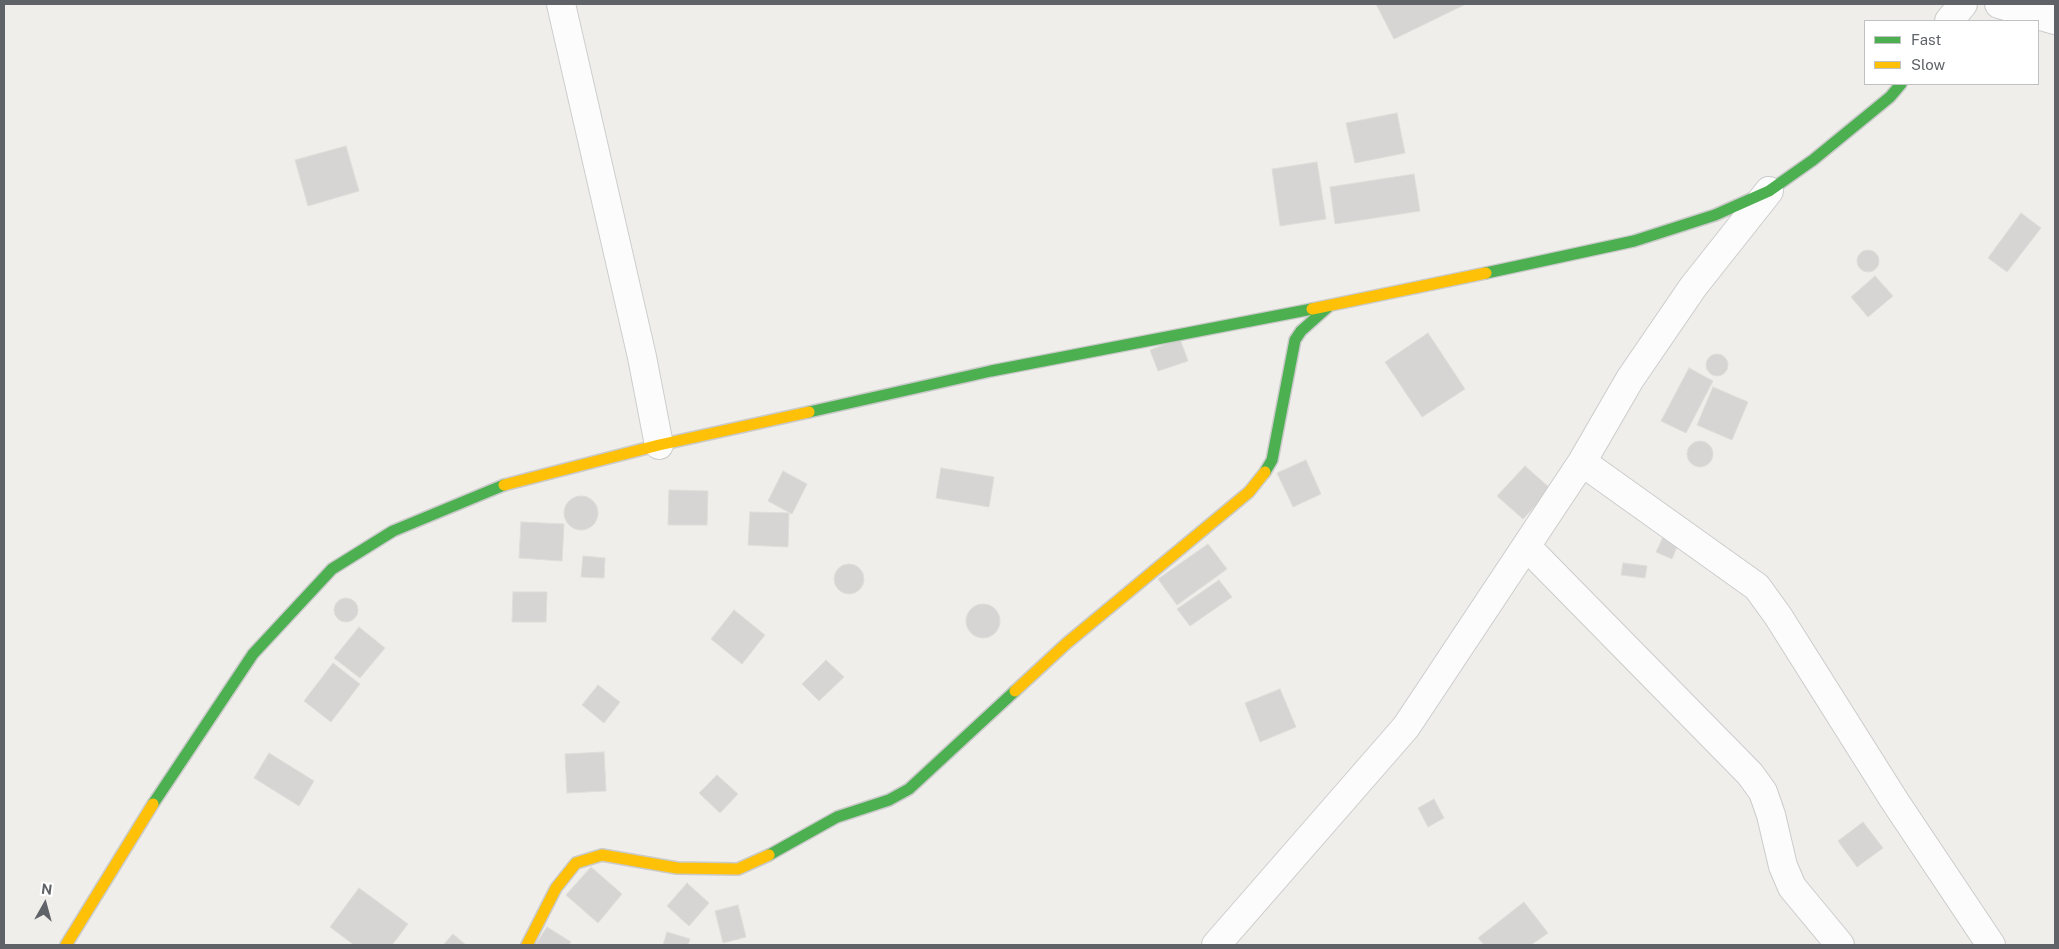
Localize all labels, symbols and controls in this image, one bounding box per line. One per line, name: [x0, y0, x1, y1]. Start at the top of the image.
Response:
legend: [1864, 20, 2039, 85]
text: Fast: [1911, 31, 1941, 48]
text: Slow: [1911, 56, 1945, 73]
north arrow: [20, 879, 70, 929]
text: N: [40, 881, 53, 898]

